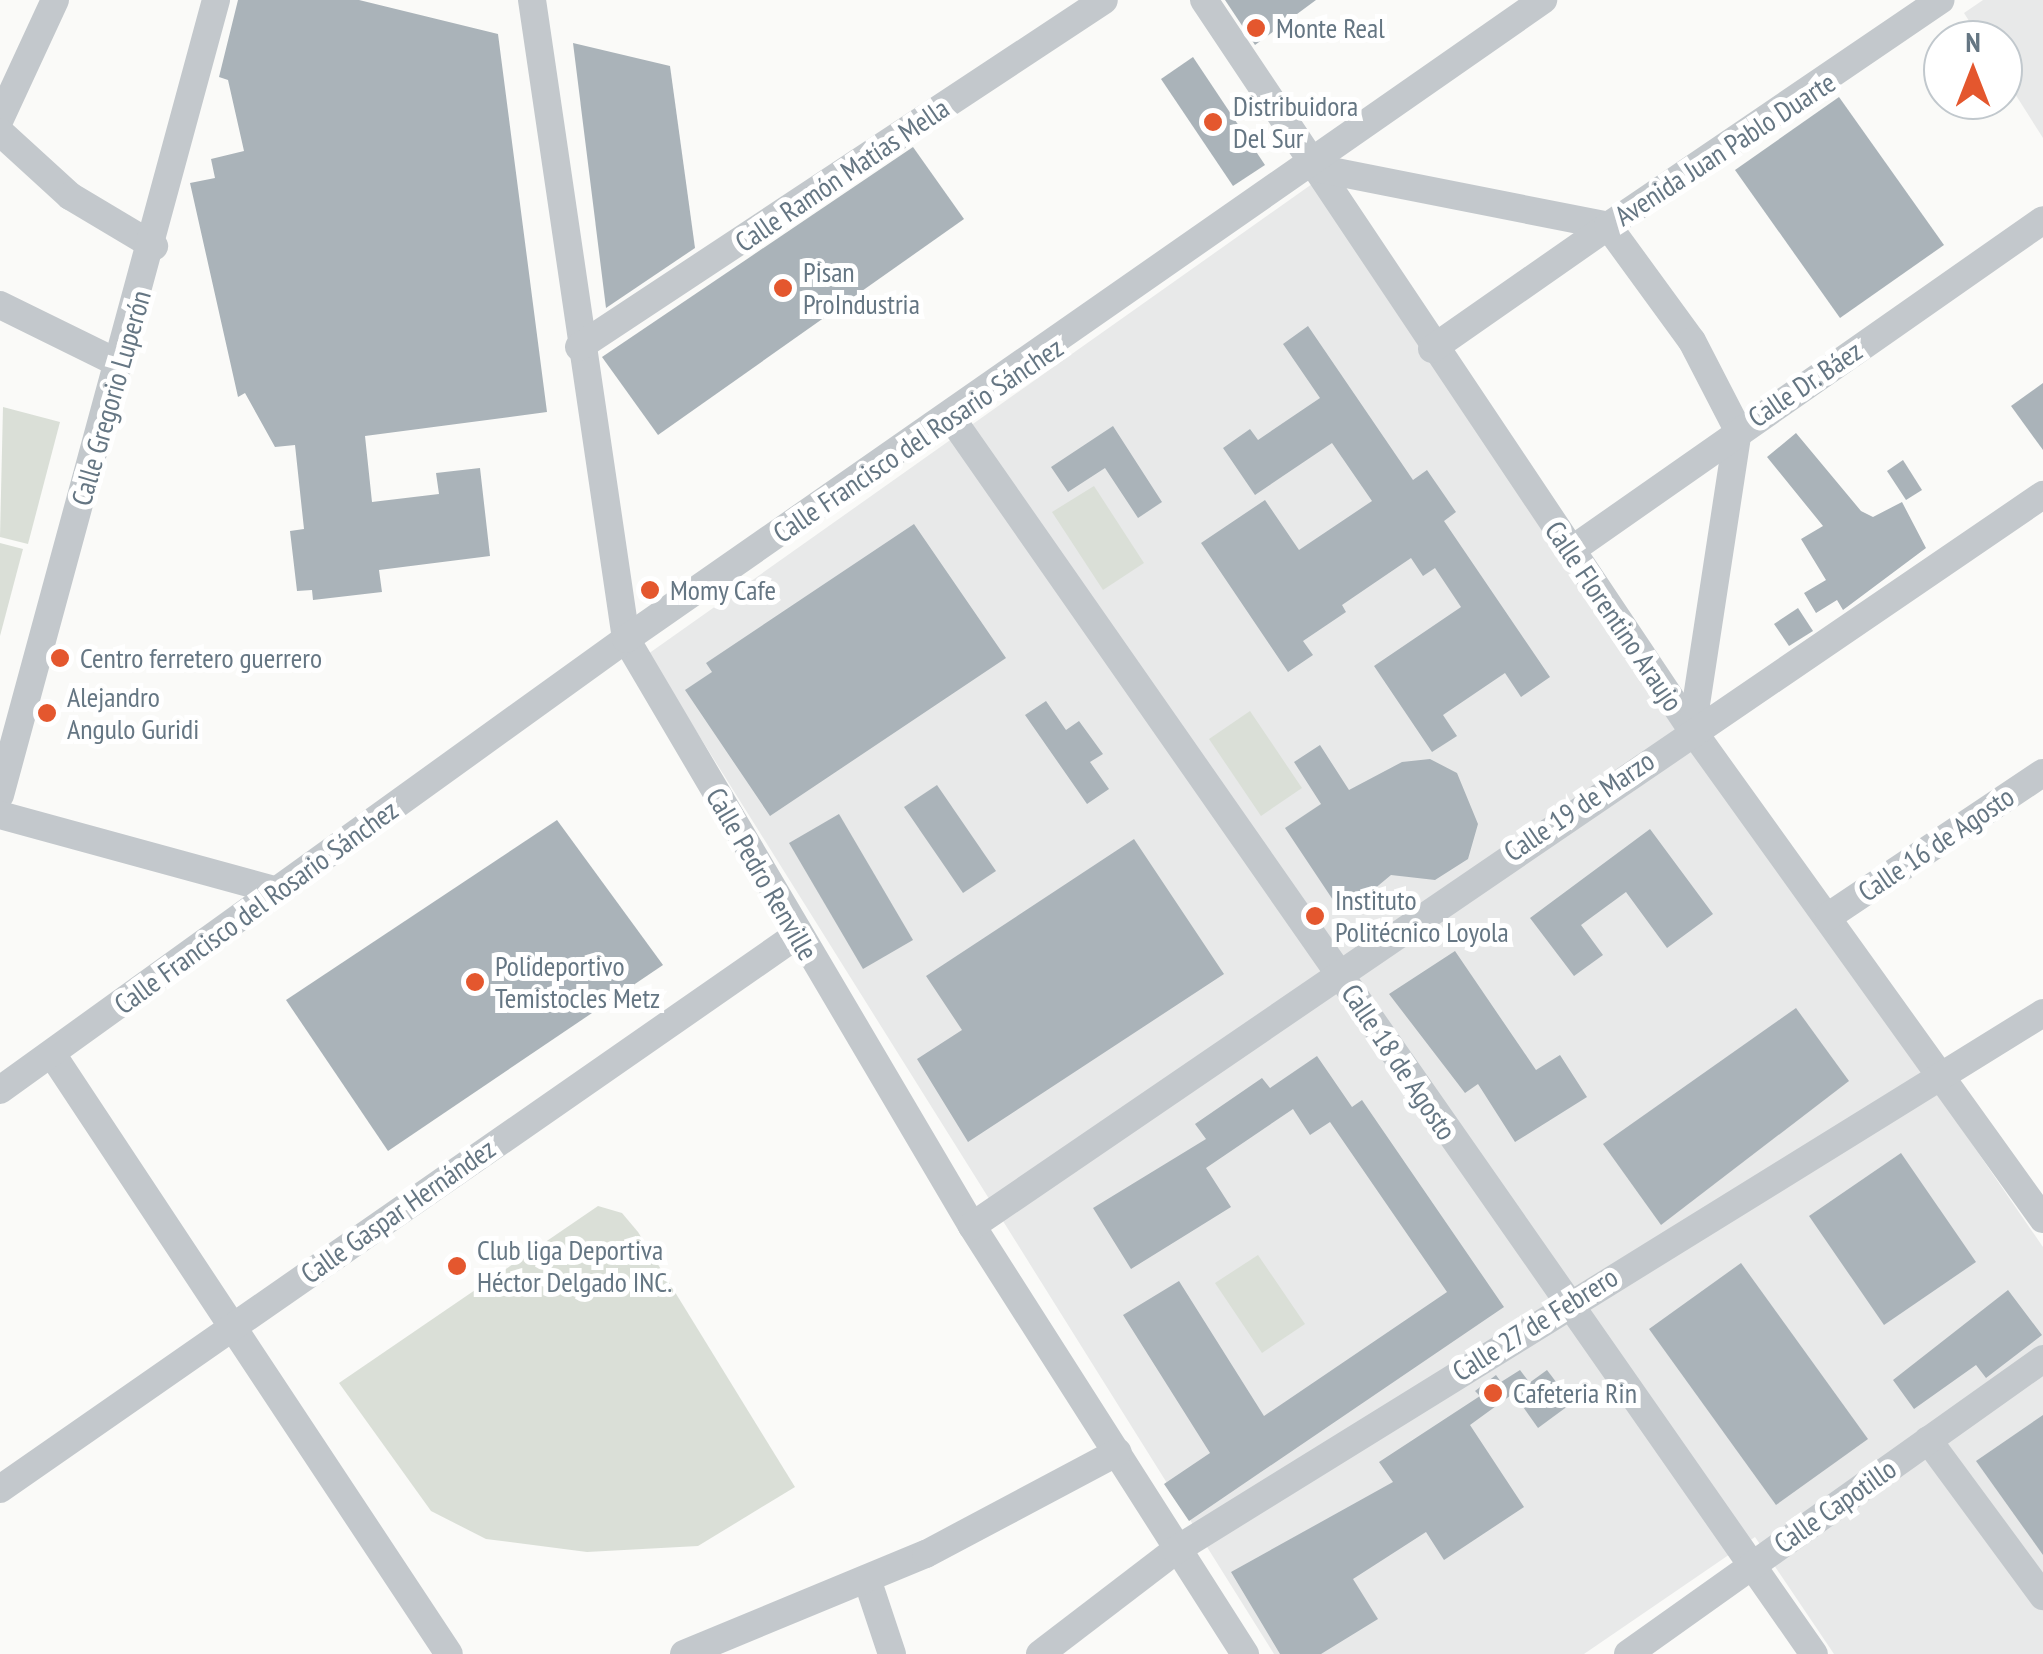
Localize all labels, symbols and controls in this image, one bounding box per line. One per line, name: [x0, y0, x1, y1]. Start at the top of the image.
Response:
place label: Monte Real: [1276, 11, 1385, 45]
marker: Monte Real: [1245, 17, 1267, 39]
north arrow: [1923, 20, 2023, 120]
text: N: [1965, 23, 1981, 60]
street label: Avenida Juan Pablo Duarte: [1609, 65, 1841, 233]
place label: Distribuidora Del Sur: [1233, 89, 1358, 155]
street label: Calle Ramón Matías Mella: [729, 91, 955, 259]
marker: Distribuidora Del Sur: [1202, 111, 1224, 133]
place label: Pisan ProIndustria: [803, 255, 920, 321]
marker: Pisan ProIndustria: [772, 277, 794, 299]
street label: Calle Gregorio Luperón: [64, 287, 158, 509]
street label: Calle Francisco del Rosario Sánchez: [767, 330, 1069, 550]
street label: Calle Dr. Báez: [1741, 333, 1869, 435]
street label: Calle Florentino Araujo: [1538, 514, 1690, 718]
place label: Momy Cafe: [670, 573, 777, 607]
marker: Momy Cafe: [639, 579, 661, 601]
place label: Centro ferretero guerrero: [80, 641, 322, 675]
marker: Centro ferretero guerrero: [49, 647, 71, 669]
place label: Alejandro Angulo Guridi: [67, 680, 199, 746]
marker: Alejandro Angulo Guridi: [36, 702, 58, 724]
street label: Calle 19 de Marzo: [1498, 744, 1660, 868]
street label: Calle 16 de Agosto: [1852, 779, 2020, 909]
street label: Calle Pedro Renville: [699, 782, 825, 966]
street label: Calle Francisco del Rosario Sánchez: [108, 793, 404, 1021]
place label: Instituto Politécnico Loyola: [1335, 883, 1509, 949]
marker: Instituto Politécnico Loyola: [1304, 905, 1326, 927]
place label: Polideportivo Temistocles Metz: [495, 949, 660, 1015]
marker: Polideportivo Temistocles Metz: [464, 971, 486, 993]
street label: Calle 18 de Agosto: [1334, 978, 1464, 1146]
street label: Calle Gaspar Hernández: [294, 1132, 502, 1290]
place label: Club liga Deportiva Héctor Delgado INC.: [477, 1233, 672, 1299]
marker: Club liga Deportiva Héctor Delgado INC.: [446, 1255, 468, 1277]
street label: Calle 27 de Febrero: [1446, 1260, 1624, 1388]
place label: Cafeteria Rin: [1513, 1376, 1637, 1410]
marker: Cafeteria Rin: [1482, 1382, 1504, 1404]
street label: Calle Capotillo: [1768, 1452, 1902, 1560]

